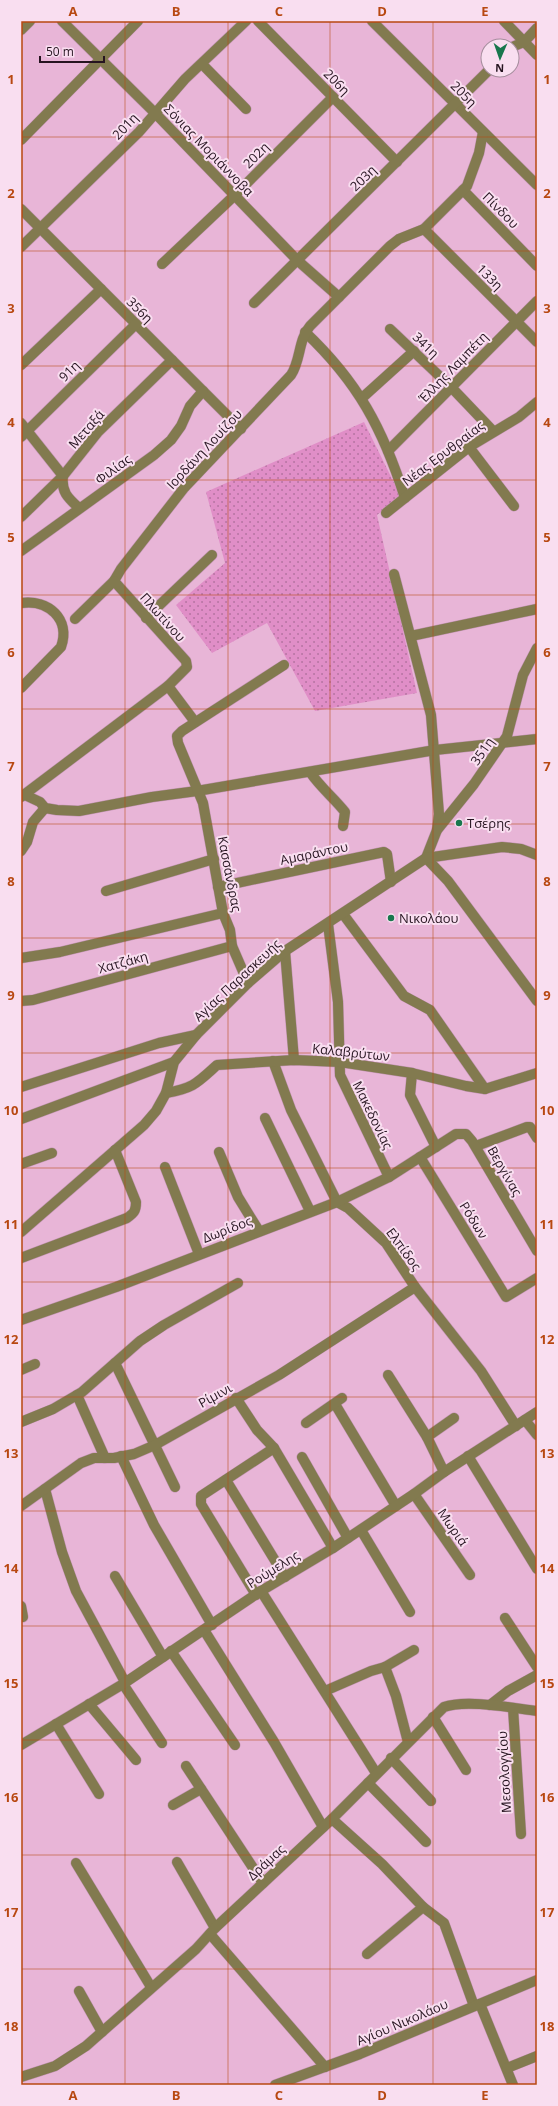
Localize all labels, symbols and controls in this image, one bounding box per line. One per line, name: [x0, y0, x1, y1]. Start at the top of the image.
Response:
text: A: [69, 2, 78, 20]
text: B: [172, 2, 181, 20]
text: C: [275, 2, 283, 20]
text: D: [377, 2, 387, 20]
text: E: [481, 2, 489, 20]
scale bar: [40, 38, 104, 64]
north arrow: [480, 38, 520, 78]
text: 50 m: [46, 43, 74, 60]
text: N: [495, 61, 504, 76]
street label: 206η: [320, 65, 354, 99]
text: 1: [7, 70, 15, 88]
text: 1: [543, 70, 551, 88]
street label: 205η: [447, 77, 481, 111]
street label: Σόνιας Μοριάννοβα: [160, 100, 258, 200]
street label: 201η: [108, 109, 142, 143]
street label: 202η: [239, 138, 273, 172]
street label: 203η: [346, 161, 380, 195]
text: 2: [7, 184, 15, 202]
text: 2: [543, 184, 551, 202]
street label: Πίνδου: [479, 188, 523, 232]
street label: 133η: [473, 260, 507, 294]
street label: 356η: [123, 293, 157, 327]
text: 3: [7, 299, 15, 317]
text: 3: [543, 299, 551, 317]
street label: 341η: [409, 328, 443, 362]
street label: Έλλης Λαμπέτη: [414, 328, 492, 407]
street label: 91η: [55, 357, 83, 385]
street label: Ιορδάνη Λουίζου: [162, 405, 246, 493]
street label: Μεταξά: [64, 406, 108, 452]
text: 4: [7, 413, 15, 431]
text: 4: [543, 413, 551, 431]
street label: Νέας Ερυθραίας: [398, 416, 488, 490]
street label: Φιλίας: [91, 450, 135, 488]
text: 5: [7, 528, 15, 546]
text: 5: [543, 528, 551, 546]
street label: Πλωτίνου: [136, 589, 190, 645]
text: 6: [7, 643, 15, 661]
text: 6: [543, 643, 551, 661]
street label: 351η: [466, 733, 498, 769]
text: 7: [7, 757, 15, 775]
text: 7: [543, 757, 551, 775]
place label: Τσέρης: [467, 814, 510, 832]
marker: Τσέρης: [454, 818, 464, 828]
street label: Κασσάνδρας: [214, 835, 246, 913]
street label: Αμαράντου: [278, 837, 350, 869]
text: 8: [7, 872, 15, 890]
text: 8: [543, 872, 551, 890]
place label: Νικολάου: [399, 909, 459, 927]
marker: Νικολάου: [386, 913, 396, 923]
street label: Αγίας Παρασκευής: [189, 935, 285, 1025]
street label: Χατζάκη: [96, 947, 150, 977]
text: 9: [7, 986, 15, 1004]
text: 9: [543, 986, 551, 1004]
street label: Καλαβρύτων: [311, 1039, 391, 1065]
street label: Μακεδονίας: [349, 1078, 397, 1152]
text: 10: [4, 1101, 18, 1119]
text: 10: [540, 1101, 554, 1119]
street label: Βεργίνας: [484, 1143, 526, 1199]
street label: Ρόδων: [456, 1198, 492, 1242]
street label: Δωρίδος: [200, 1211, 254, 1247]
text: 11: [4, 1215, 18, 1233]
text: 11: [540, 1215, 554, 1233]
street label: Ελπίδος: [382, 1224, 426, 1274]
text: 12: [4, 1330, 19, 1348]
text: 12: [540, 1330, 555, 1348]
street label: Ρίμινι: [195, 1378, 236, 1412]
text: 13: [4, 1444, 18, 1462]
text: 13: [540, 1444, 554, 1462]
street label: Μωριά: [434, 1505, 472, 1549]
street label: Ρούμελης: [243, 1546, 303, 1592]
text: 14: [4, 1559, 19, 1577]
text: 14: [540, 1559, 555, 1577]
text: 15: [4, 1674, 18, 1692]
text: 15: [540, 1674, 554, 1692]
street label: Μεσολογγίου: [493, 1731, 515, 1813]
text: 16: [4, 1788, 19, 1806]
text: 16: [540, 1788, 555, 1806]
street label: Δράμας: [243, 1840, 289, 1884]
text: 17: [4, 1903, 19, 1921]
text: 17: [540, 1903, 555, 1921]
street label: Αγίου Νικολάου: [353, 1995, 451, 2049]
text: 18: [4, 2017, 18, 2035]
text: 18: [540, 2017, 554, 2035]
text: A: [69, 2086, 78, 2104]
text: B: [172, 2086, 181, 2104]
text: C: [275, 2086, 283, 2104]
text: D: [377, 2086, 387, 2104]
text: E: [481, 2086, 489, 2104]

